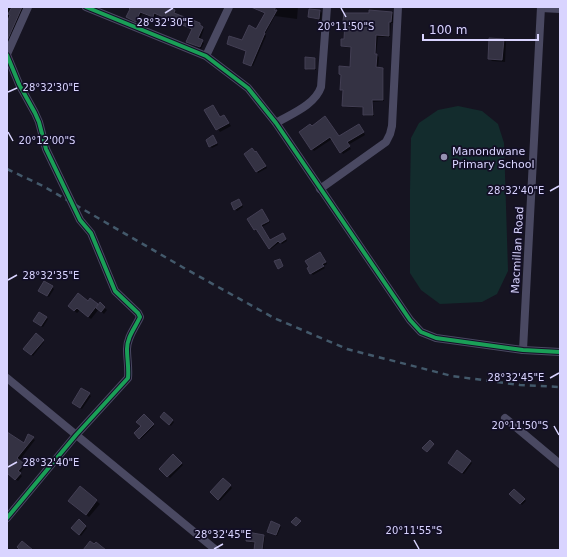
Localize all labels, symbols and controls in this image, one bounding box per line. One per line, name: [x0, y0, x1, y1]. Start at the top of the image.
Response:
scale bar: [423, 16, 538, 42]
text: 28°32'30"E: [137, 17, 193, 28]
text: 20°11'50"S: [318, 21, 374, 32]
text: 100 m: [429, 23, 467, 37]
text: 28°32'30"E: [23, 82, 79, 93]
text: 20°12'00"S: [19, 135, 75, 146]
place label: Manondwane Primary School: [452, 145, 535, 171]
marker: Manondwane Primary School: [439, 152, 449, 162]
text: 28°32'40"E: [488, 185, 544, 196]
street label: Macmillan Road: [509, 206, 526, 294]
text: 28°32'35"E: [23, 270, 79, 281]
text: 28°32'45"E: [488, 372, 544, 383]
text: 20°11'50"S: [492, 420, 548, 431]
text: 28°32'40"E: [23, 457, 79, 468]
text: 20°11'55"S: [386, 525, 442, 536]
text: 28°32'45"E: [195, 529, 251, 540]

